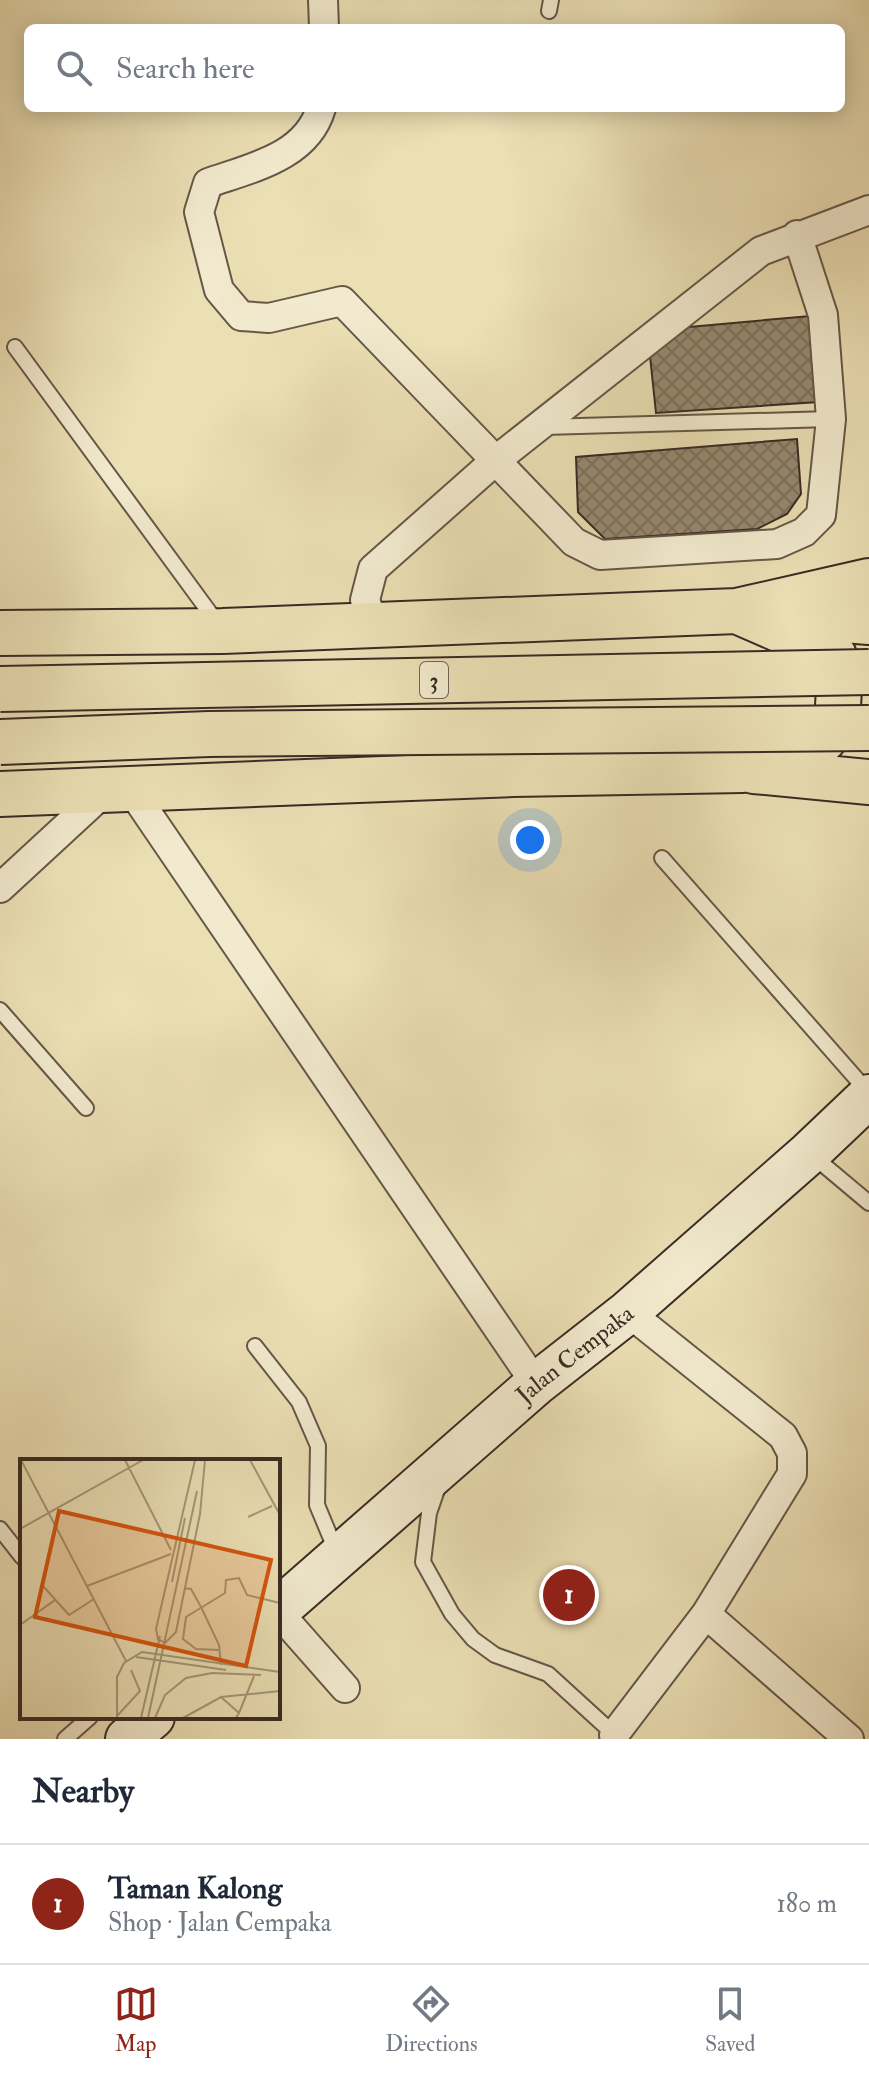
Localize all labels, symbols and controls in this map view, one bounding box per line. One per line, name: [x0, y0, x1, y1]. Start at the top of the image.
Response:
search box: [24, 24, 845, 112]
icon: search: [52, 46, 96, 90]
text: Search here: [116, 50, 255, 87]
road number: 3: [420, 662, 448, 698]
your location: [510, 820, 550, 860]
street label: Jalan Cempaka: [509, 1298, 641, 1411]
inset map: [20, 1459, 280, 1719]
pin: 1: [543, 1565, 595, 1625]
text: Nearby: [32, 1770, 134, 1813]
text: Taman Kalong: [108, 1870, 282, 1907]
text: 1: [53, 1888, 63, 1920]
text: 180 m: [777, 1888, 837, 1920]
text: Shop · Jalan Cempaka: [108, 1907, 331, 1939]
tab: Map: [114, 1982, 158, 2058]
tab: Directions: [385, 1982, 478, 2058]
tab: Saved: [705, 1982, 755, 2058]

